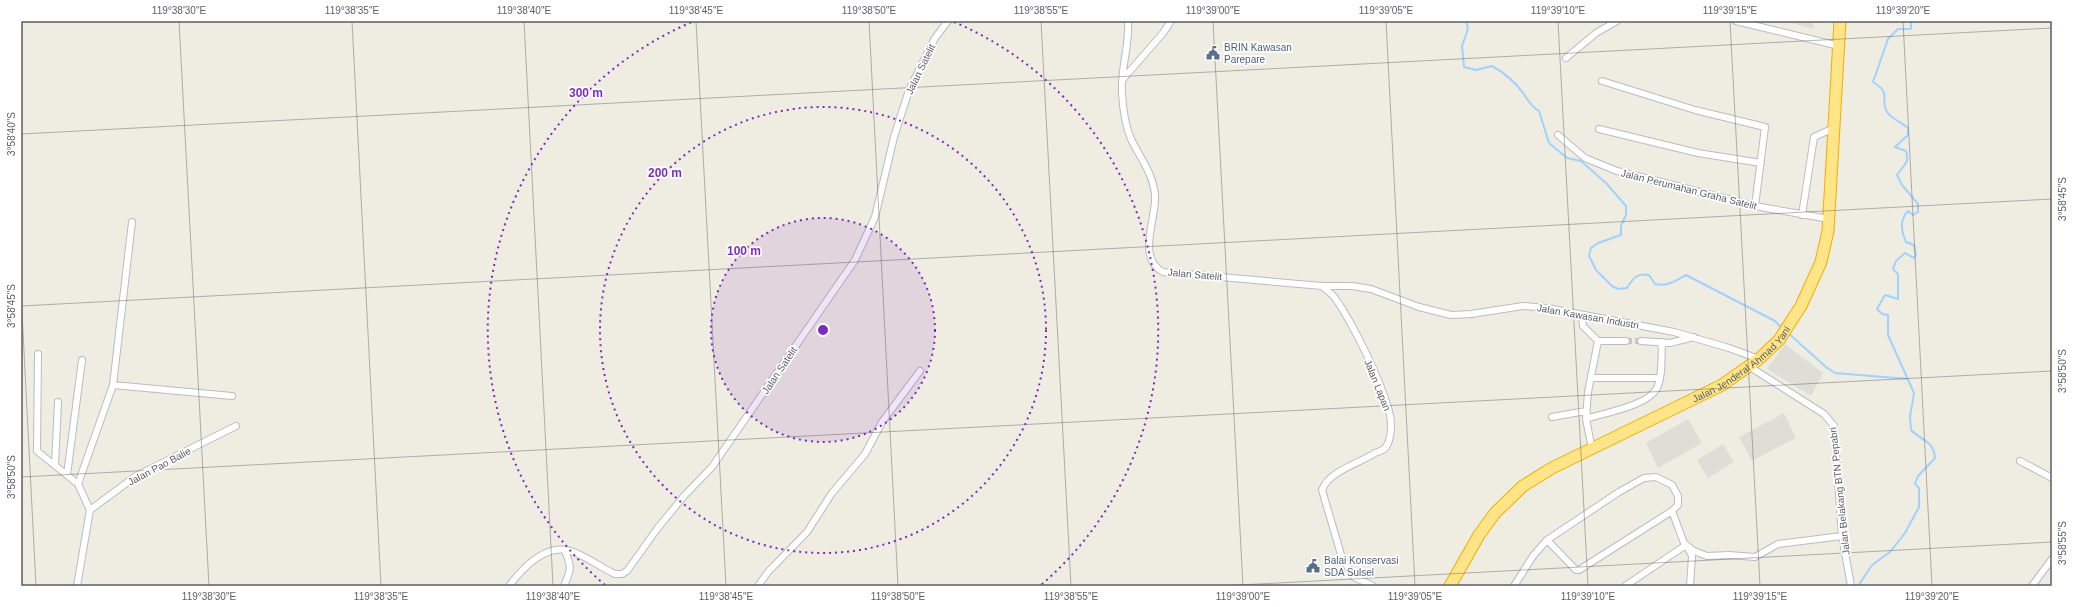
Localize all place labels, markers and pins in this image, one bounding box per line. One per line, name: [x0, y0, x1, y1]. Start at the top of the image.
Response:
place label: BRIN Kawasan Parepare: [1224, 42, 1292, 65]
public building icon: BRIN Kawasan Parepare: [1205, 45, 1221, 61]
centre of rings: [816, 323, 830, 337]
place label: Balai Konservasi SDA Sulsel: [1324, 555, 1398, 578]
public building icon: Balai Konservasi SDA Sulsel: [1305, 558, 1321, 574]

